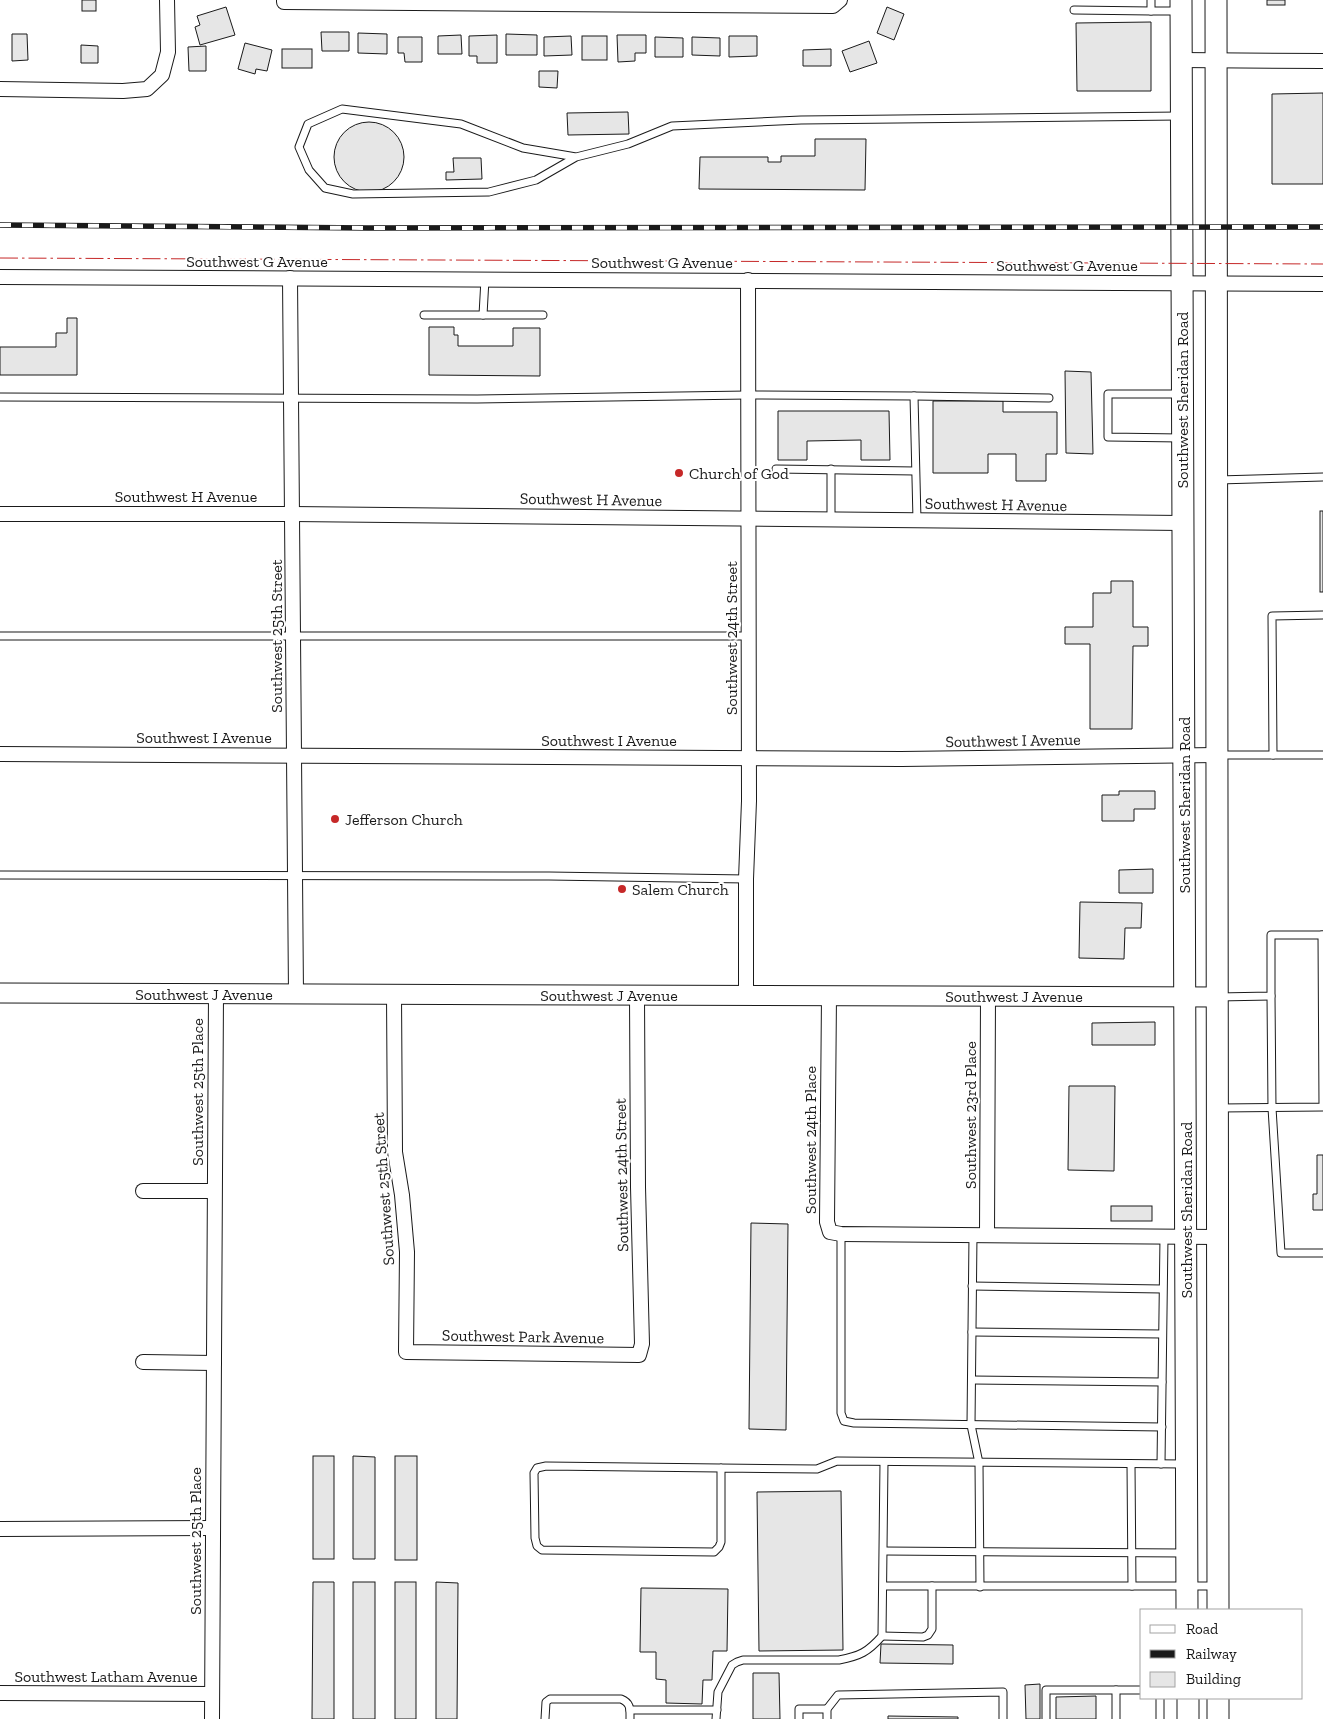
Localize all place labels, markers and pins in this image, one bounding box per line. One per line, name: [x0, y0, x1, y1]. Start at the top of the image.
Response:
place label: Church of God: [689, 464, 789, 483]
marker: Church of God: [673, 467, 685, 479]
place label: Jefferson Church: [345, 810, 463, 829]
marker: Jefferson Church: [329, 813, 341, 825]
place label: Salem Church: [632, 880, 729, 899]
marker: Salem Church: [616, 883, 628, 895]

